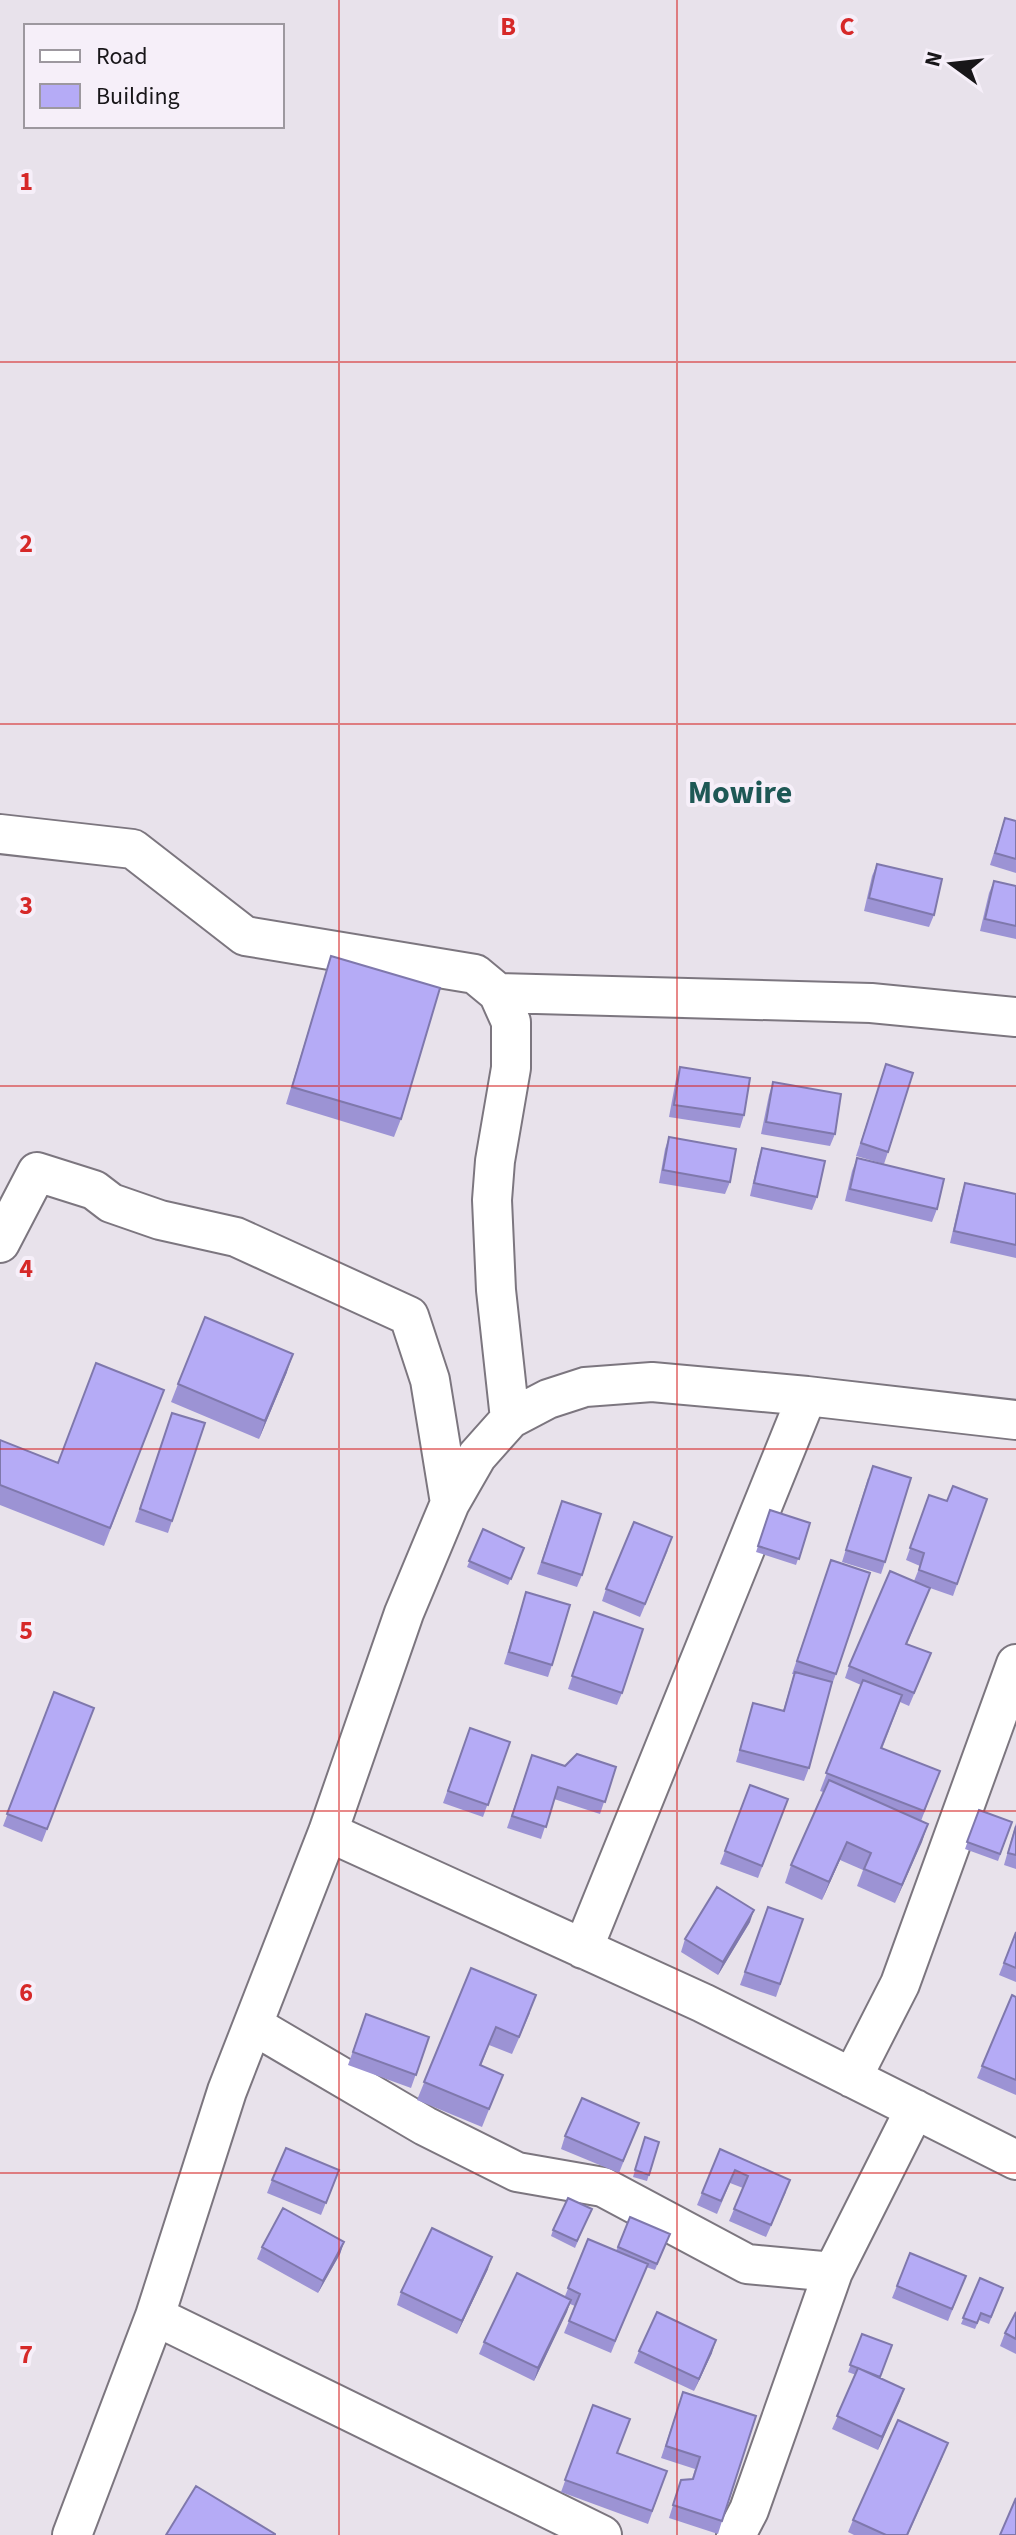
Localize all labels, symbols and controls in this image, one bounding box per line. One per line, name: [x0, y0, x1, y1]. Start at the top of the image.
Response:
text: B: [500, 8, 516, 45]
text: C: [839, 8, 855, 45]
legend: [24, 24, 284, 128]
north arrow: [912, 24, 992, 104]
text: Road: [96, 39, 148, 74]
text: N: [916, 48, 951, 70]
text: Building: [96, 79, 180, 114]
text: 1: [19, 163, 33, 200]
text: 2: [19, 525, 33, 562]
district label: Mowire: [688, 770, 792, 816]
text: 3: [19, 887, 33, 924]
text: 4: [19, 1250, 33, 1287]
text: 5: [19, 1612, 33, 1649]
text: 6: [19, 1974, 33, 2011]
text: 7: [19, 2336, 33, 2373]

